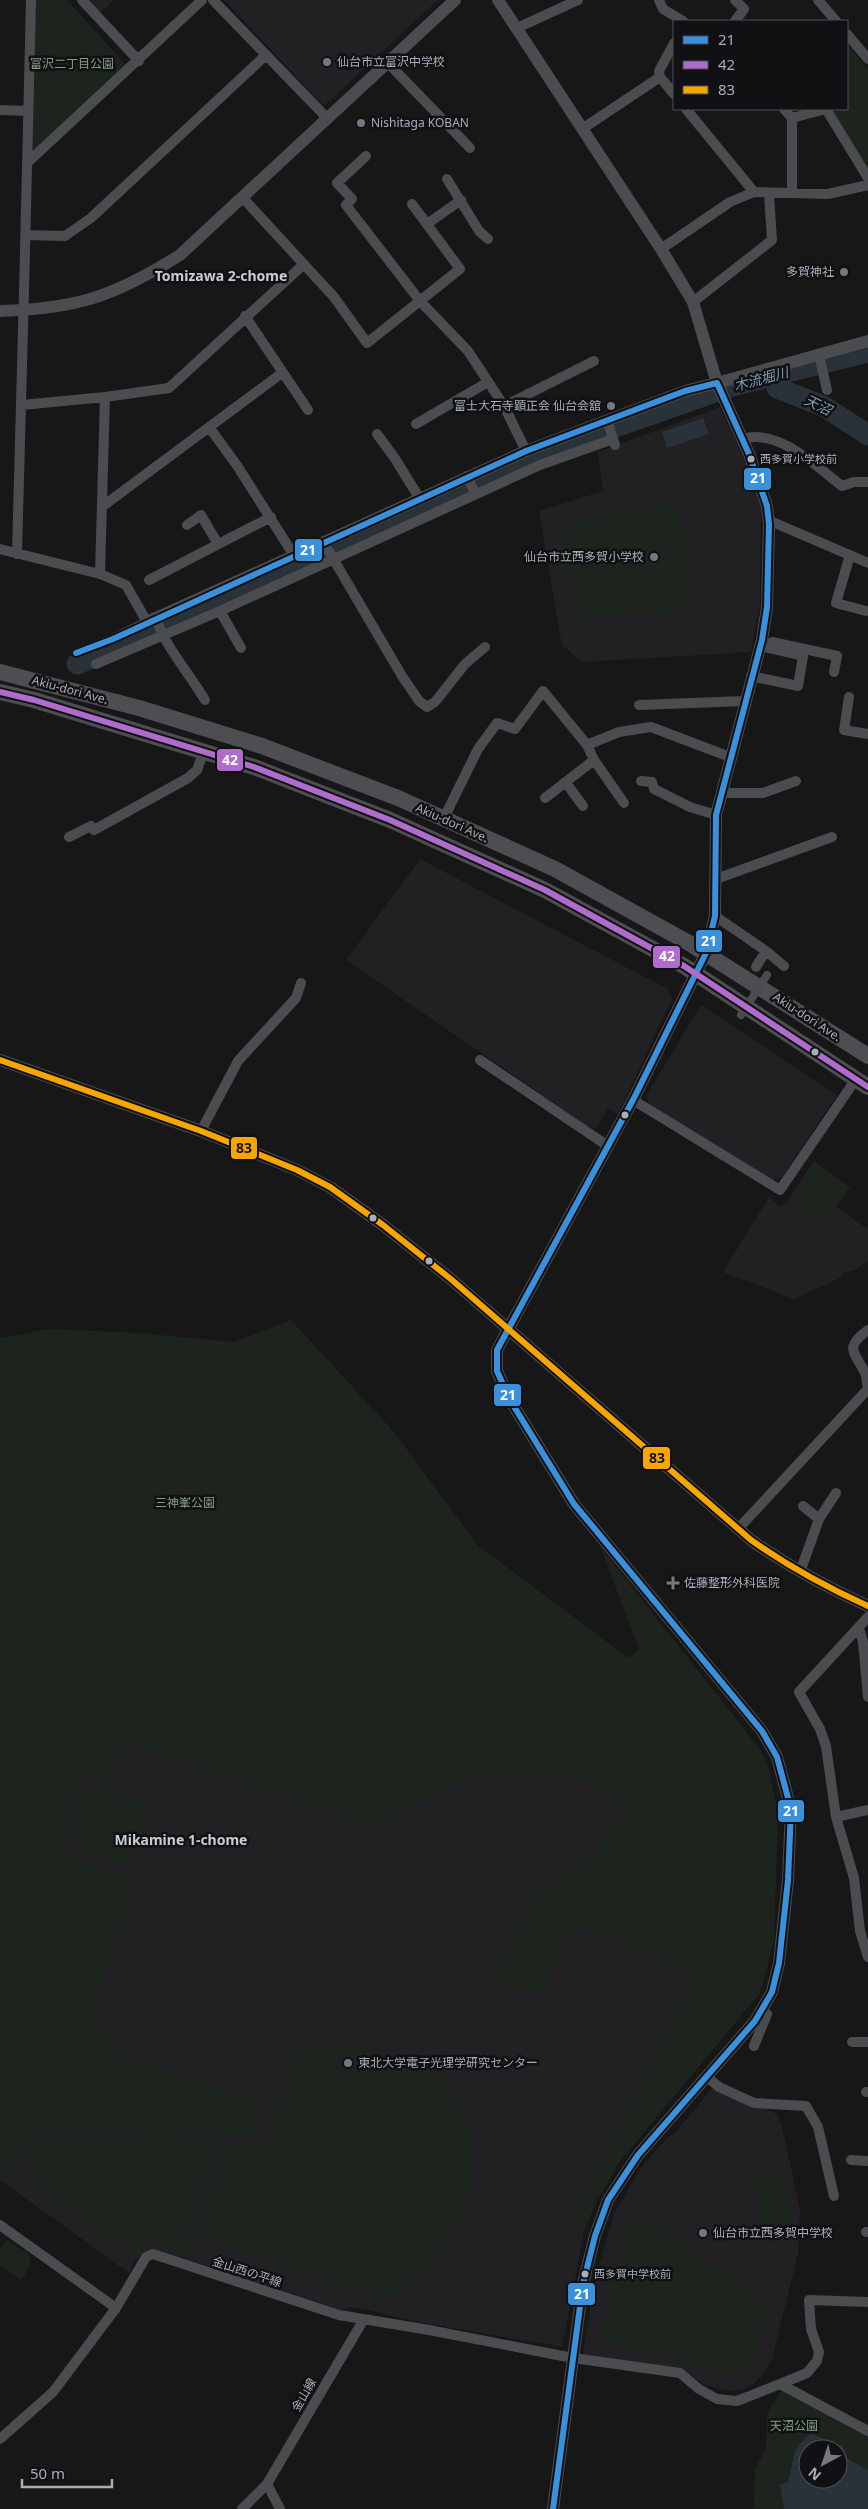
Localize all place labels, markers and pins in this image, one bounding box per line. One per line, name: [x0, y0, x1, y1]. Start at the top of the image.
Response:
place label: 仙台市立富沢中学校: [337, 53, 445, 70]
marker: 仙台市立富沢中学校: [321, 56, 333, 68]
place label: Nishitaga KOBAN: [371, 114, 469, 131]
marker: Nishitaga KOBAN: [355, 117, 367, 129]
place label: 多賀神社: [786, 263, 834, 280]
marker: 多賀神社: [838, 266, 850, 278]
place label: 富士大石寺顕正会 仙台会舘: [454, 397, 601, 414]
marker: 富士大石寺顕正会 仙台会舘: [605, 400, 617, 412]
place label: 西多賀小学校前: [760, 451, 837, 466]
marker: 西多賀小学校前: [746, 454, 756, 464]
place label: 仙台市立西多賀小学校: [524, 548, 644, 565]
marker: 仙台市立西多賀小学校: [648, 551, 660, 563]
unlabelled marker: [810, 1047, 820, 1057]
unlabelled marker: [620, 1110, 630, 1120]
unlabelled marker: [368, 1213, 378, 1223]
unlabelled marker: [424, 1256, 434, 1266]
place label: 佐藤整形外科医院: [684, 1574, 780, 1591]
marker: 佐藤整形外科医院: [666, 1576, 680, 1590]
place label: 東北大学電子光理学研究センター: [358, 2054, 538, 2071]
marker: 東北大学電子光理学研究センター: [342, 2057, 354, 2069]
place label: 仙台市立西多賀中学校: [713, 2224, 833, 2241]
marker: 仙台市立西多賀中学校: [697, 2227, 709, 2239]
place label: 西多賀中学校前: [594, 2266, 671, 2281]
marker: 西多賀中学校前: [580, 2269, 590, 2279]

